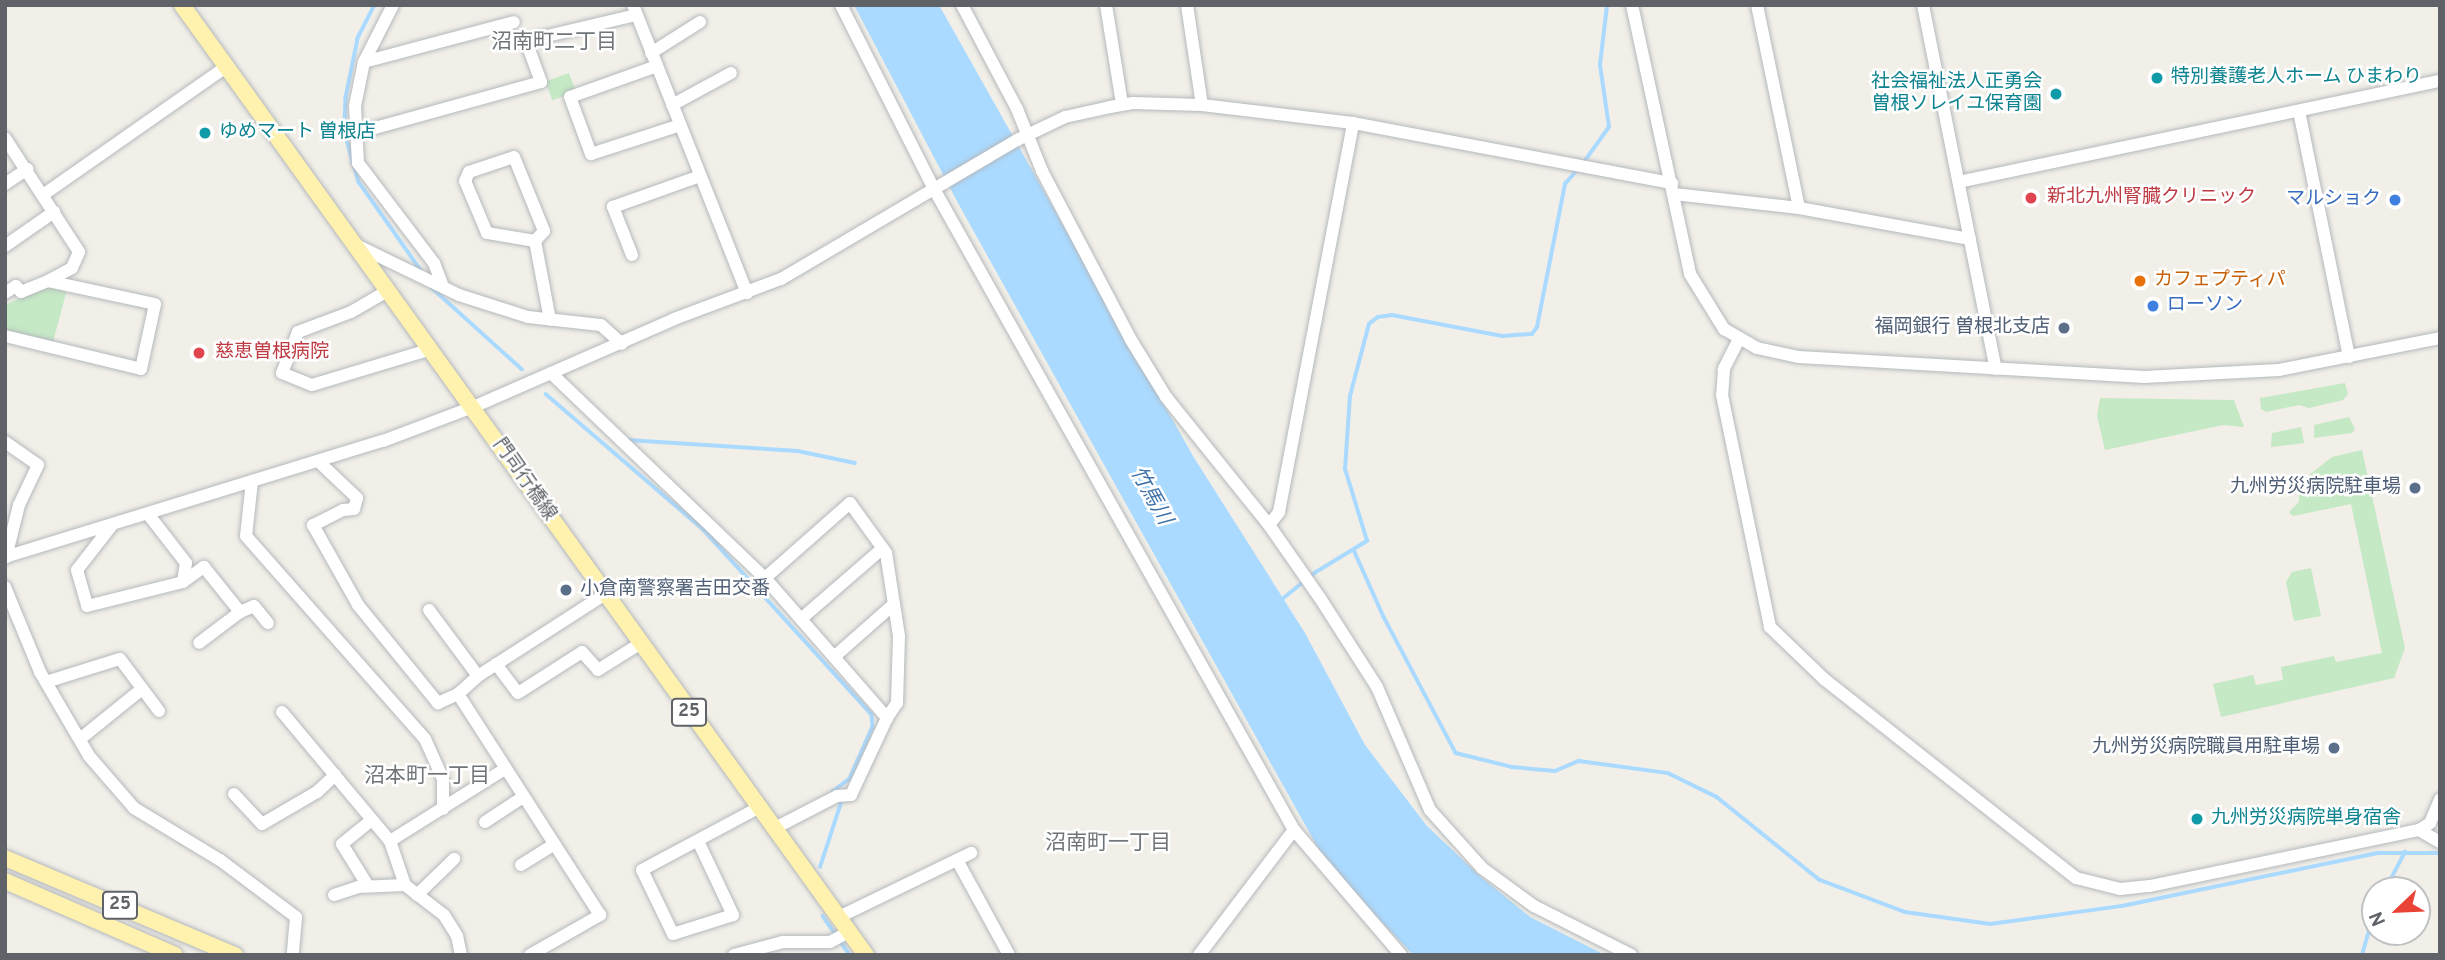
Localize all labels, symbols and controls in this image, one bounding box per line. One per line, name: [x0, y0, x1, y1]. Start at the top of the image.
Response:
district label: 沼南町二丁目: [491, 30, 617, 56]
place label: 特別養護老人ホーム ひまわり: [2171, 67, 2422, 89]
marker: 特別養護老人ホーム ひまわり: [2149, 70, 2165, 86]
place label: 社会福祉法人正勇会 曽根ソレイユ保育園: [1871, 72, 2042, 116]
marker: 社会福祉法人正勇会 曽根ソレイユ保育園: [2048, 86, 2064, 102]
place label: ゆめマート 曽根店: [219, 122, 375, 144]
marker: ゆめマート 曽根店: [197, 125, 213, 141]
place label: 新北九州腎臓クリニック: [2047, 187, 2256, 209]
marker: 新北九州腎臓クリニック: [2021, 188, 2041, 208]
place label: マルショク: [2286, 189, 2381, 211]
marker: マルショク: [2387, 192, 2403, 208]
place label: カフェプティパ: [2154, 270, 2287, 292]
marker: カフェプティパ: [2132, 273, 2148, 289]
place label: ローソン: [2167, 295, 2243, 317]
marker: ローソン: [2145, 298, 2161, 314]
place label: 福岡銀行 曽根北支店: [1875, 317, 2050, 339]
marker: 福岡銀行 曽根北支店: [2056, 320, 2072, 336]
place label: 慈恵曽根病院: [215, 342, 329, 364]
marker: 慈恵曽根病院: [189, 343, 209, 363]
street label: 門司行橋線: [487, 435, 561, 525]
water label: 竹馬川: [1124, 462, 1176, 530]
place label: 九州労災病院駐車場: [2230, 477, 2401, 499]
marker: 九州労災病院駐車場: [2407, 480, 2423, 496]
place label: 小倉南警察署吉田交番: [580, 579, 770, 601]
marker: 小倉南警察署吉田交番: [558, 582, 574, 598]
road number: 25: [670, 698, 708, 726]
place label: 九州労災病院職員用駐車場: [2092, 737, 2320, 759]
marker: 九州労災病院職員用駐車場: [2326, 740, 2342, 756]
district label: 沼本町一丁目: [364, 764, 490, 790]
place label: 九州労災病院単身宿舎: [2211, 808, 2401, 830]
marker: 九州労災病院単身宿舎: [2189, 811, 2205, 827]
district label: 沼南町一丁目: [1045, 831, 1171, 857]
north arrow: [2361, 876, 2431, 946]
road number: 25: [101, 890, 139, 920]
text: N: [2365, 907, 2392, 929]

